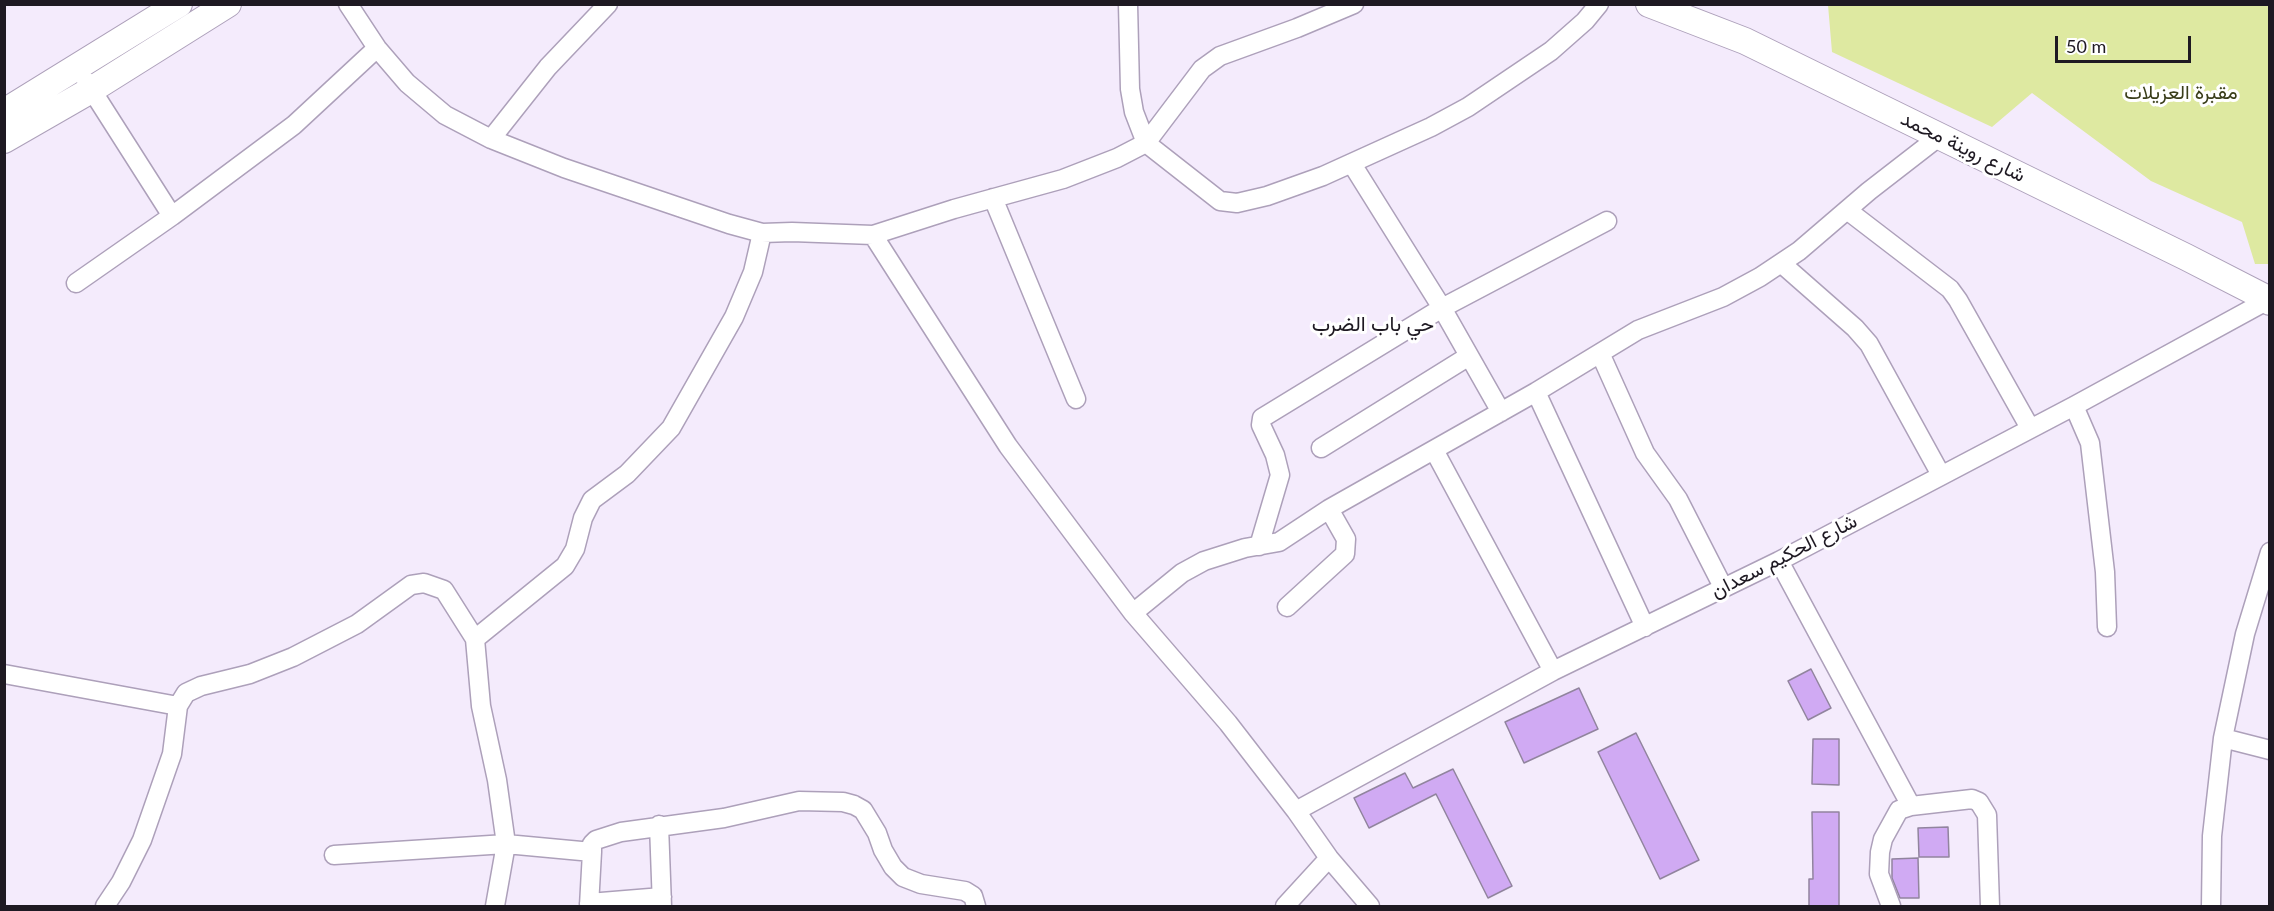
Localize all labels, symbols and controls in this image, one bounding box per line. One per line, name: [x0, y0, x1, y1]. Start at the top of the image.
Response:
scale bar: [2058, 24, 2194, 62]
text: 50 m: [2066, 35, 2106, 57]
park label: مقبرة العزيلات: [2124, 81, 2238, 105]
street label: شارع روينة محمد: [1897, 106, 2029, 188]
district label: حي باب الضرب: [1312, 311, 1434, 337]
street label: شارع الحكيم سعدان: [1707, 509, 1861, 603]

